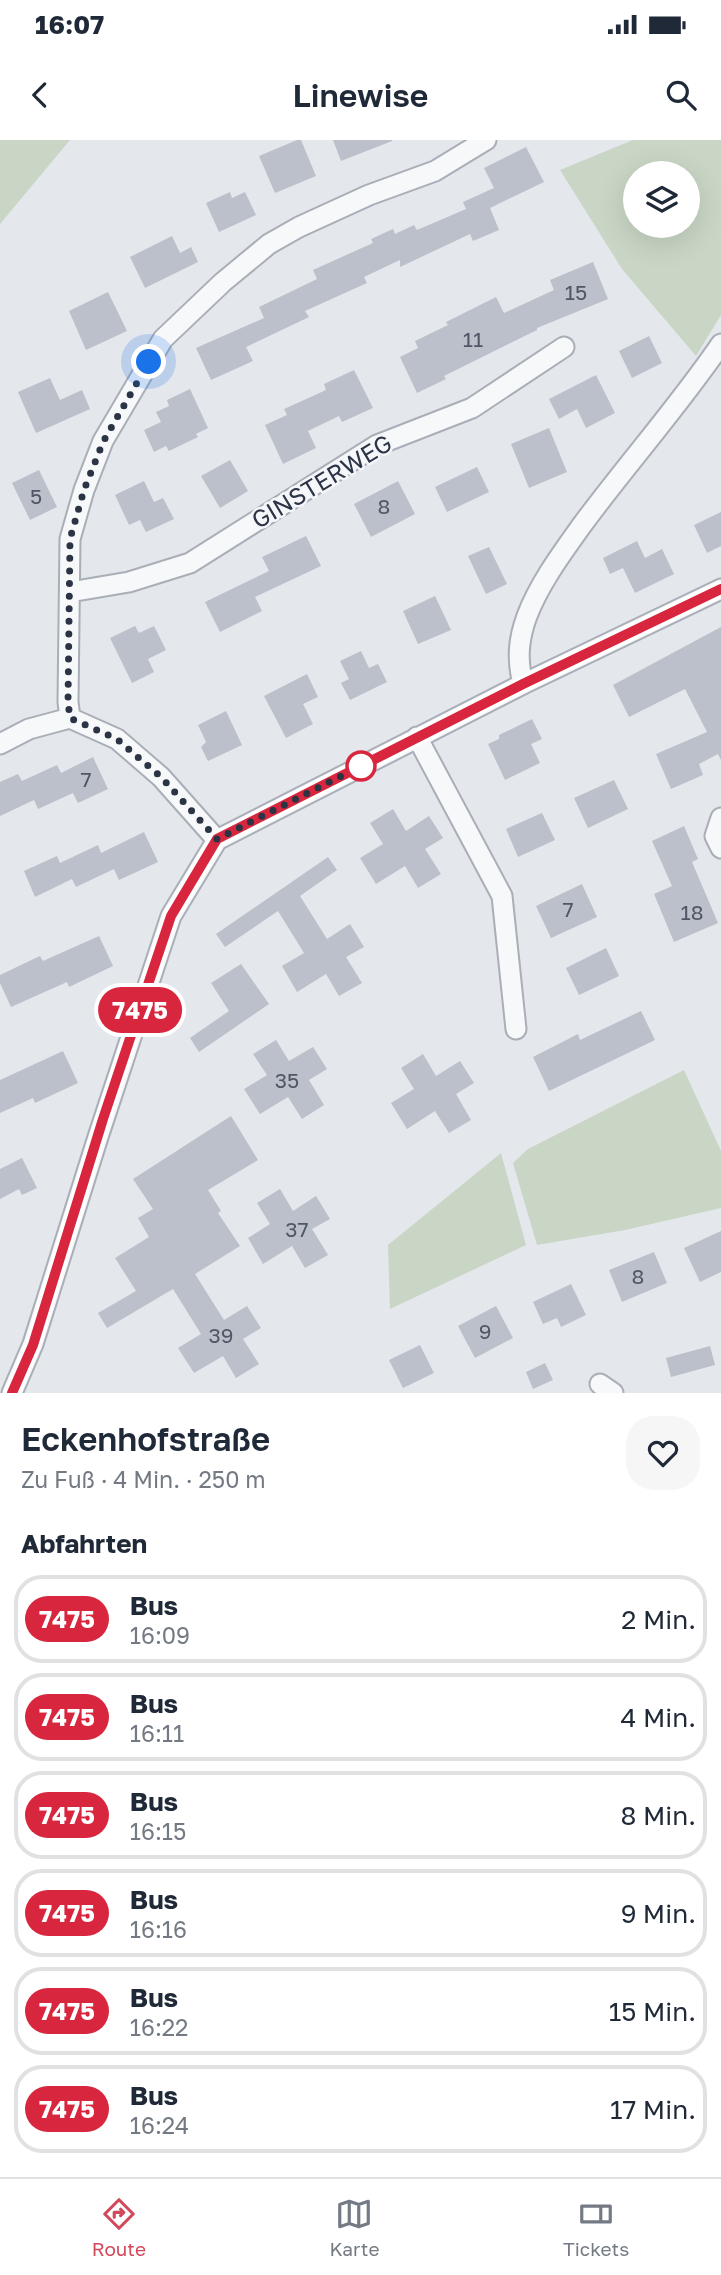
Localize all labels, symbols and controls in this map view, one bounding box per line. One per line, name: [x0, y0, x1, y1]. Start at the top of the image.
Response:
text: 16:07: [35, 9, 104, 40]
icon: back: [21, 76, 59, 114]
text: Linewise: [293, 76, 428, 114]
icon: search: [662, 76, 700, 114]
map controls: [623, 161, 700, 238]
button: layers: [623, 161, 700, 238]
house number: 15: [565, 279, 587, 305]
house number: 11: [463, 326, 483, 352]
your location: [131, 344, 166, 379]
street label: GINSTERWEG: [246, 428, 396, 534]
house number: 5: [30, 483, 42, 509]
house number: 8: [378, 493, 390, 519]
unlabelled marker: [346, 751, 376, 781]
house number: 7: [80, 766, 92, 792]
house number: 7: [562, 896, 574, 922]
house number: 18: [681, 899, 704, 925]
line badge: 7475: [91, 987, 189, 1033]
text: 7475: [112, 995, 168, 1024]
house number: 35: [275, 1067, 299, 1093]
house number: 37: [285, 1216, 309, 1242]
house number: 8: [632, 1263, 644, 1289]
house number: 9: [479, 1318, 491, 1344]
house number: 39: [209, 1322, 234, 1348]
button: heart: [626, 1416, 700, 1490]
text: Eckenhofstraße: [21, 1419, 270, 1458]
text: Zu Fuß · 4 Min. · 250 m: [21, 1465, 266, 1493]
text: Abfahrten: [21, 1528, 147, 1559]
text: Bus: [130, 1590, 178, 1621]
text: 7475: [39, 1604, 95, 1633]
text: 2 Min.: [621, 1604, 696, 1635]
text: 16:09: [130, 1621, 190, 1649]
text: Bus: [130, 1688, 178, 1719]
text: 7475: [39, 1702, 95, 1731]
text: 4 Min.: [621, 1702, 696, 1733]
text: 16:11: [130, 1719, 184, 1747]
text: Bus: [130, 1786, 178, 1817]
text: 7475: [39, 1800, 95, 1829]
text: 8 Min.: [621, 1800, 696, 1831]
text: 16:15: [130, 1817, 186, 1845]
text: Bus: [130, 1884, 178, 1915]
text: 7475: [39, 1898, 95, 1927]
text: 9 Min.: [621, 1898, 696, 1929]
text: 16:16: [130, 1915, 187, 1943]
text: Bus: [130, 1982, 178, 2013]
text: 7475: [39, 1996, 95, 2025]
text: 15 Min.: [609, 1996, 696, 2027]
text: 16:22: [130, 2013, 188, 2041]
text: Bus: [130, 2080, 178, 2111]
text: 7475: [39, 2094, 95, 2123]
text: 17 Min.: [610, 2094, 696, 2125]
text: 16:24: [130, 2111, 189, 2139]
tab: Route: [92, 2195, 146, 2260]
tab: Karte: [329, 2195, 380, 2260]
tab: Tickets: [563, 2195, 629, 2260]

